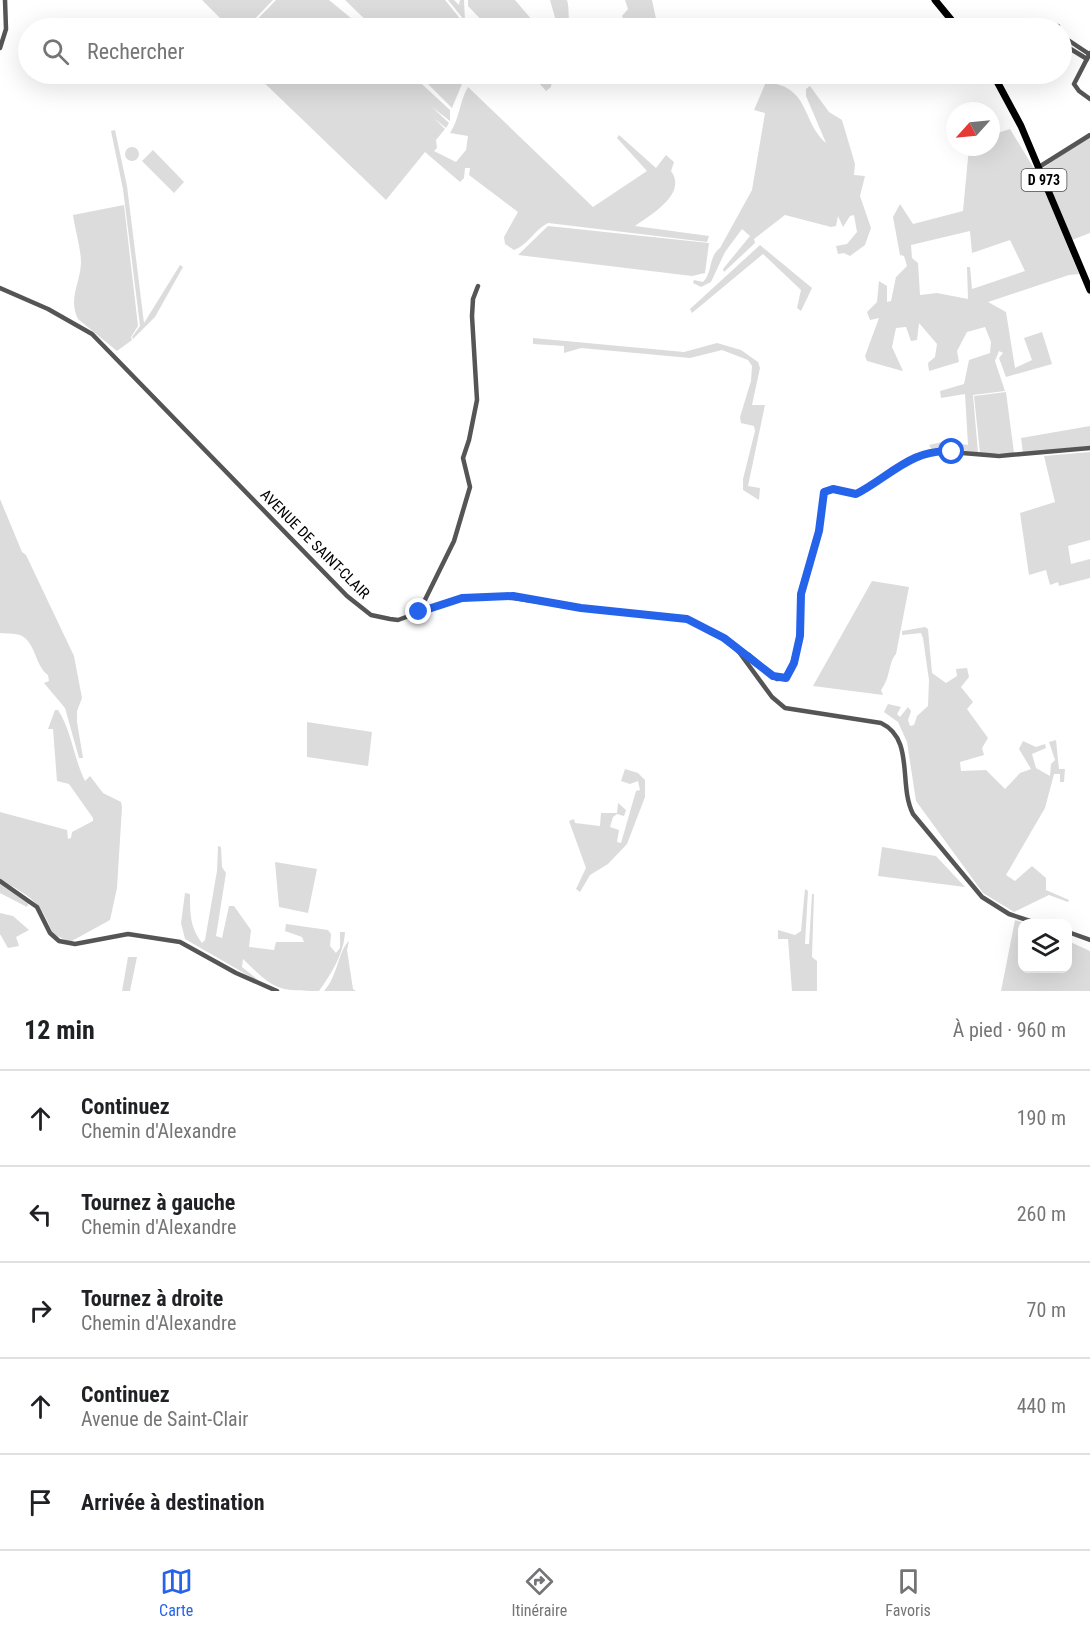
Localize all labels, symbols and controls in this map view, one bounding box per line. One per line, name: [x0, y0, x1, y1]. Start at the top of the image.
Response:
search box: [18, 18, 1072, 84]
icon: search: [39, 35, 72, 68]
text: Rechercher: [87, 39, 184, 64]
north arrow: [946, 102, 1000, 156]
road number: D 973: [1022, 169, 1066, 191]
route start: [938, 438, 964, 464]
street label: AVENUE DE SAINT-CLAIR: [257, 486, 373, 602]
route end: [405, 598, 431, 624]
map controls: [1018, 919, 1072, 973]
button: layers: [1018, 919, 1072, 973]
text: 12 min: [24, 1015, 95, 1045]
text: À pied · 960 m: [953, 1018, 1066, 1042]
text: Continuez: [81, 1094, 170, 1119]
icon: ahead: [24, 1102, 57, 1135]
text: 190 m: [1017, 1106, 1066, 1130]
text: Chemin d'Alexandre: [81, 1119, 236, 1143]
text: Tournez à gauche: [81, 1190, 235, 1215]
icon: left: [24, 1198, 57, 1231]
text: 260 m: [1017, 1202, 1066, 1226]
text: Chemin d'Alexandre: [81, 1215, 236, 1239]
text: Tournez à droite: [81, 1286, 223, 1311]
icon: right: [24, 1294, 57, 1327]
text: 70 m: [1027, 1298, 1066, 1322]
text: Chemin d'Alexandre: [81, 1311, 236, 1335]
text: Continuez: [81, 1382, 170, 1407]
icon: ahead: [24, 1390, 57, 1423]
text: 440 m: [1017, 1394, 1066, 1418]
text: Avenue de Saint-Clair: [81, 1407, 248, 1431]
icon: arrive: [24, 1486, 57, 1519]
text: Arrivée à destination: [81, 1490, 265, 1515]
tab: Carte: [159, 1565, 193, 1620]
tab: Itinéraire: [511, 1565, 567, 1620]
tab: Favoris: [885, 1565, 931, 1620]

